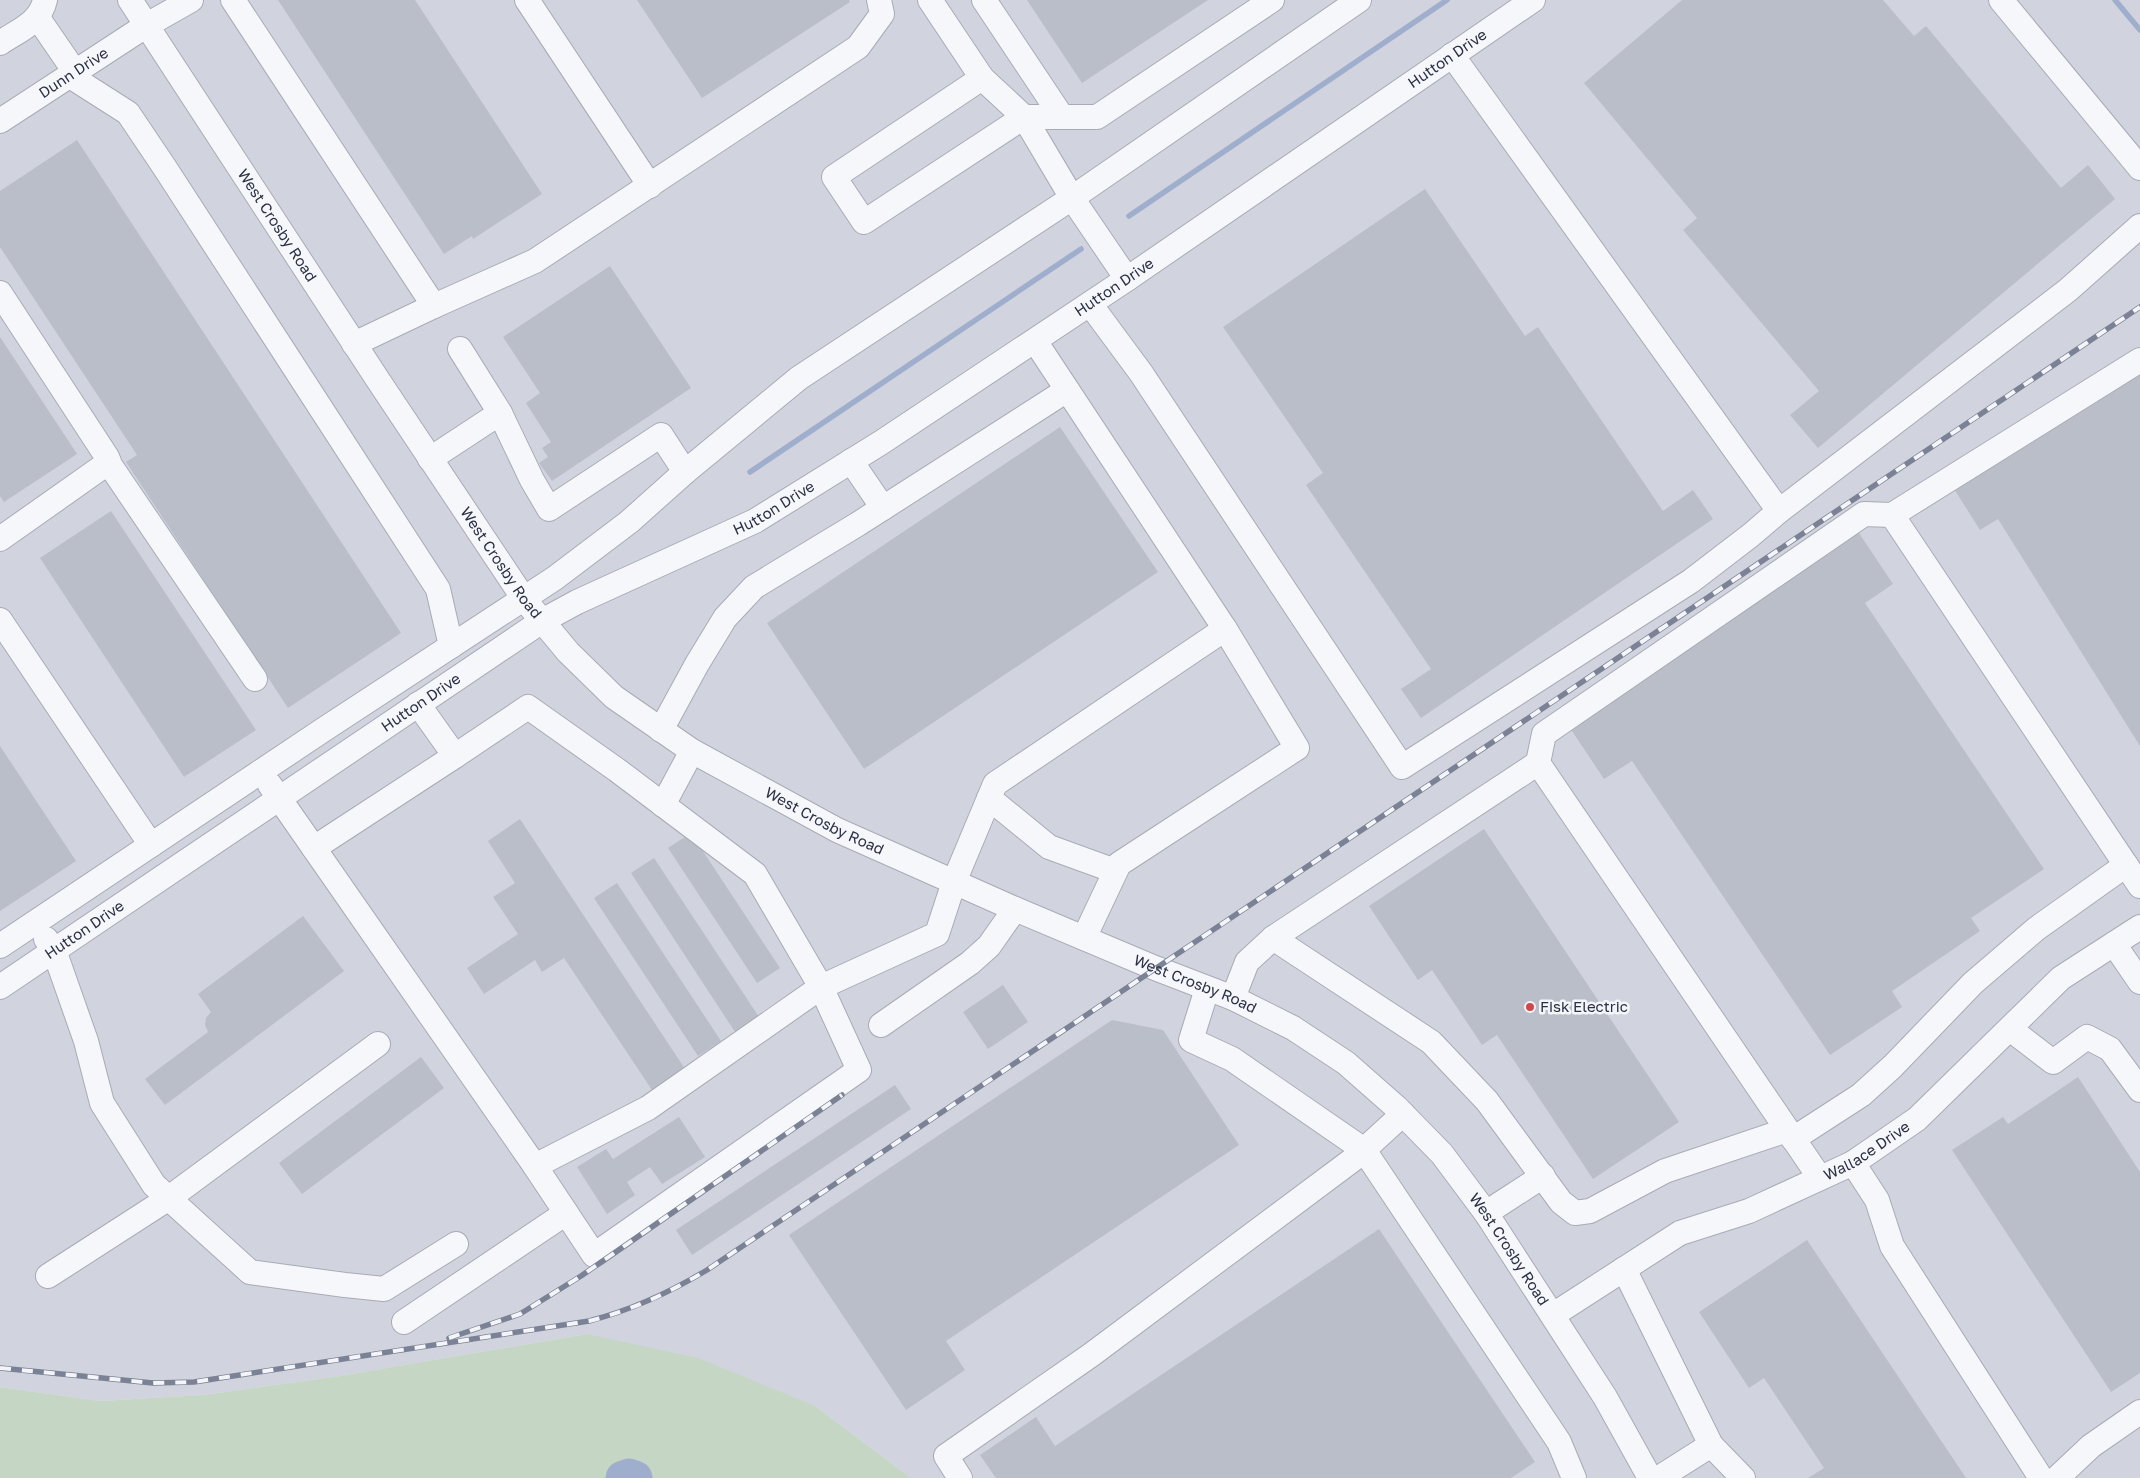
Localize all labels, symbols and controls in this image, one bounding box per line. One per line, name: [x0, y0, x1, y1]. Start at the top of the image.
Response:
street label: Hutton Drive: [1404, 24, 1490, 91]
street label: Dunn Drive: [35, 43, 111, 101]
street label: West Crosby Road: [235, 165, 321, 285]
street label: Hutton Drive: [1071, 253, 1157, 319]
street label: Hutton Drive: [730, 476, 818, 538]
street label: West Crosby Road: [457, 503, 546, 621]
street label: Hutton Drive: [377, 669, 464, 735]
street label: West Crosby Road: [762, 783, 887, 858]
street label: Hutton Drive: [41, 896, 127, 962]
street label: West Crosby Road: [1131, 950, 1260, 1016]
place label: Fisk Electric: [1540, 997, 1628, 1015]
marker: Fisk Electric: [1524, 1001, 1536, 1013]
street label: Wallace Drive: [1820, 1117, 1913, 1183]
street label: West Crosby Road: [1466, 1189, 1553, 1308]

